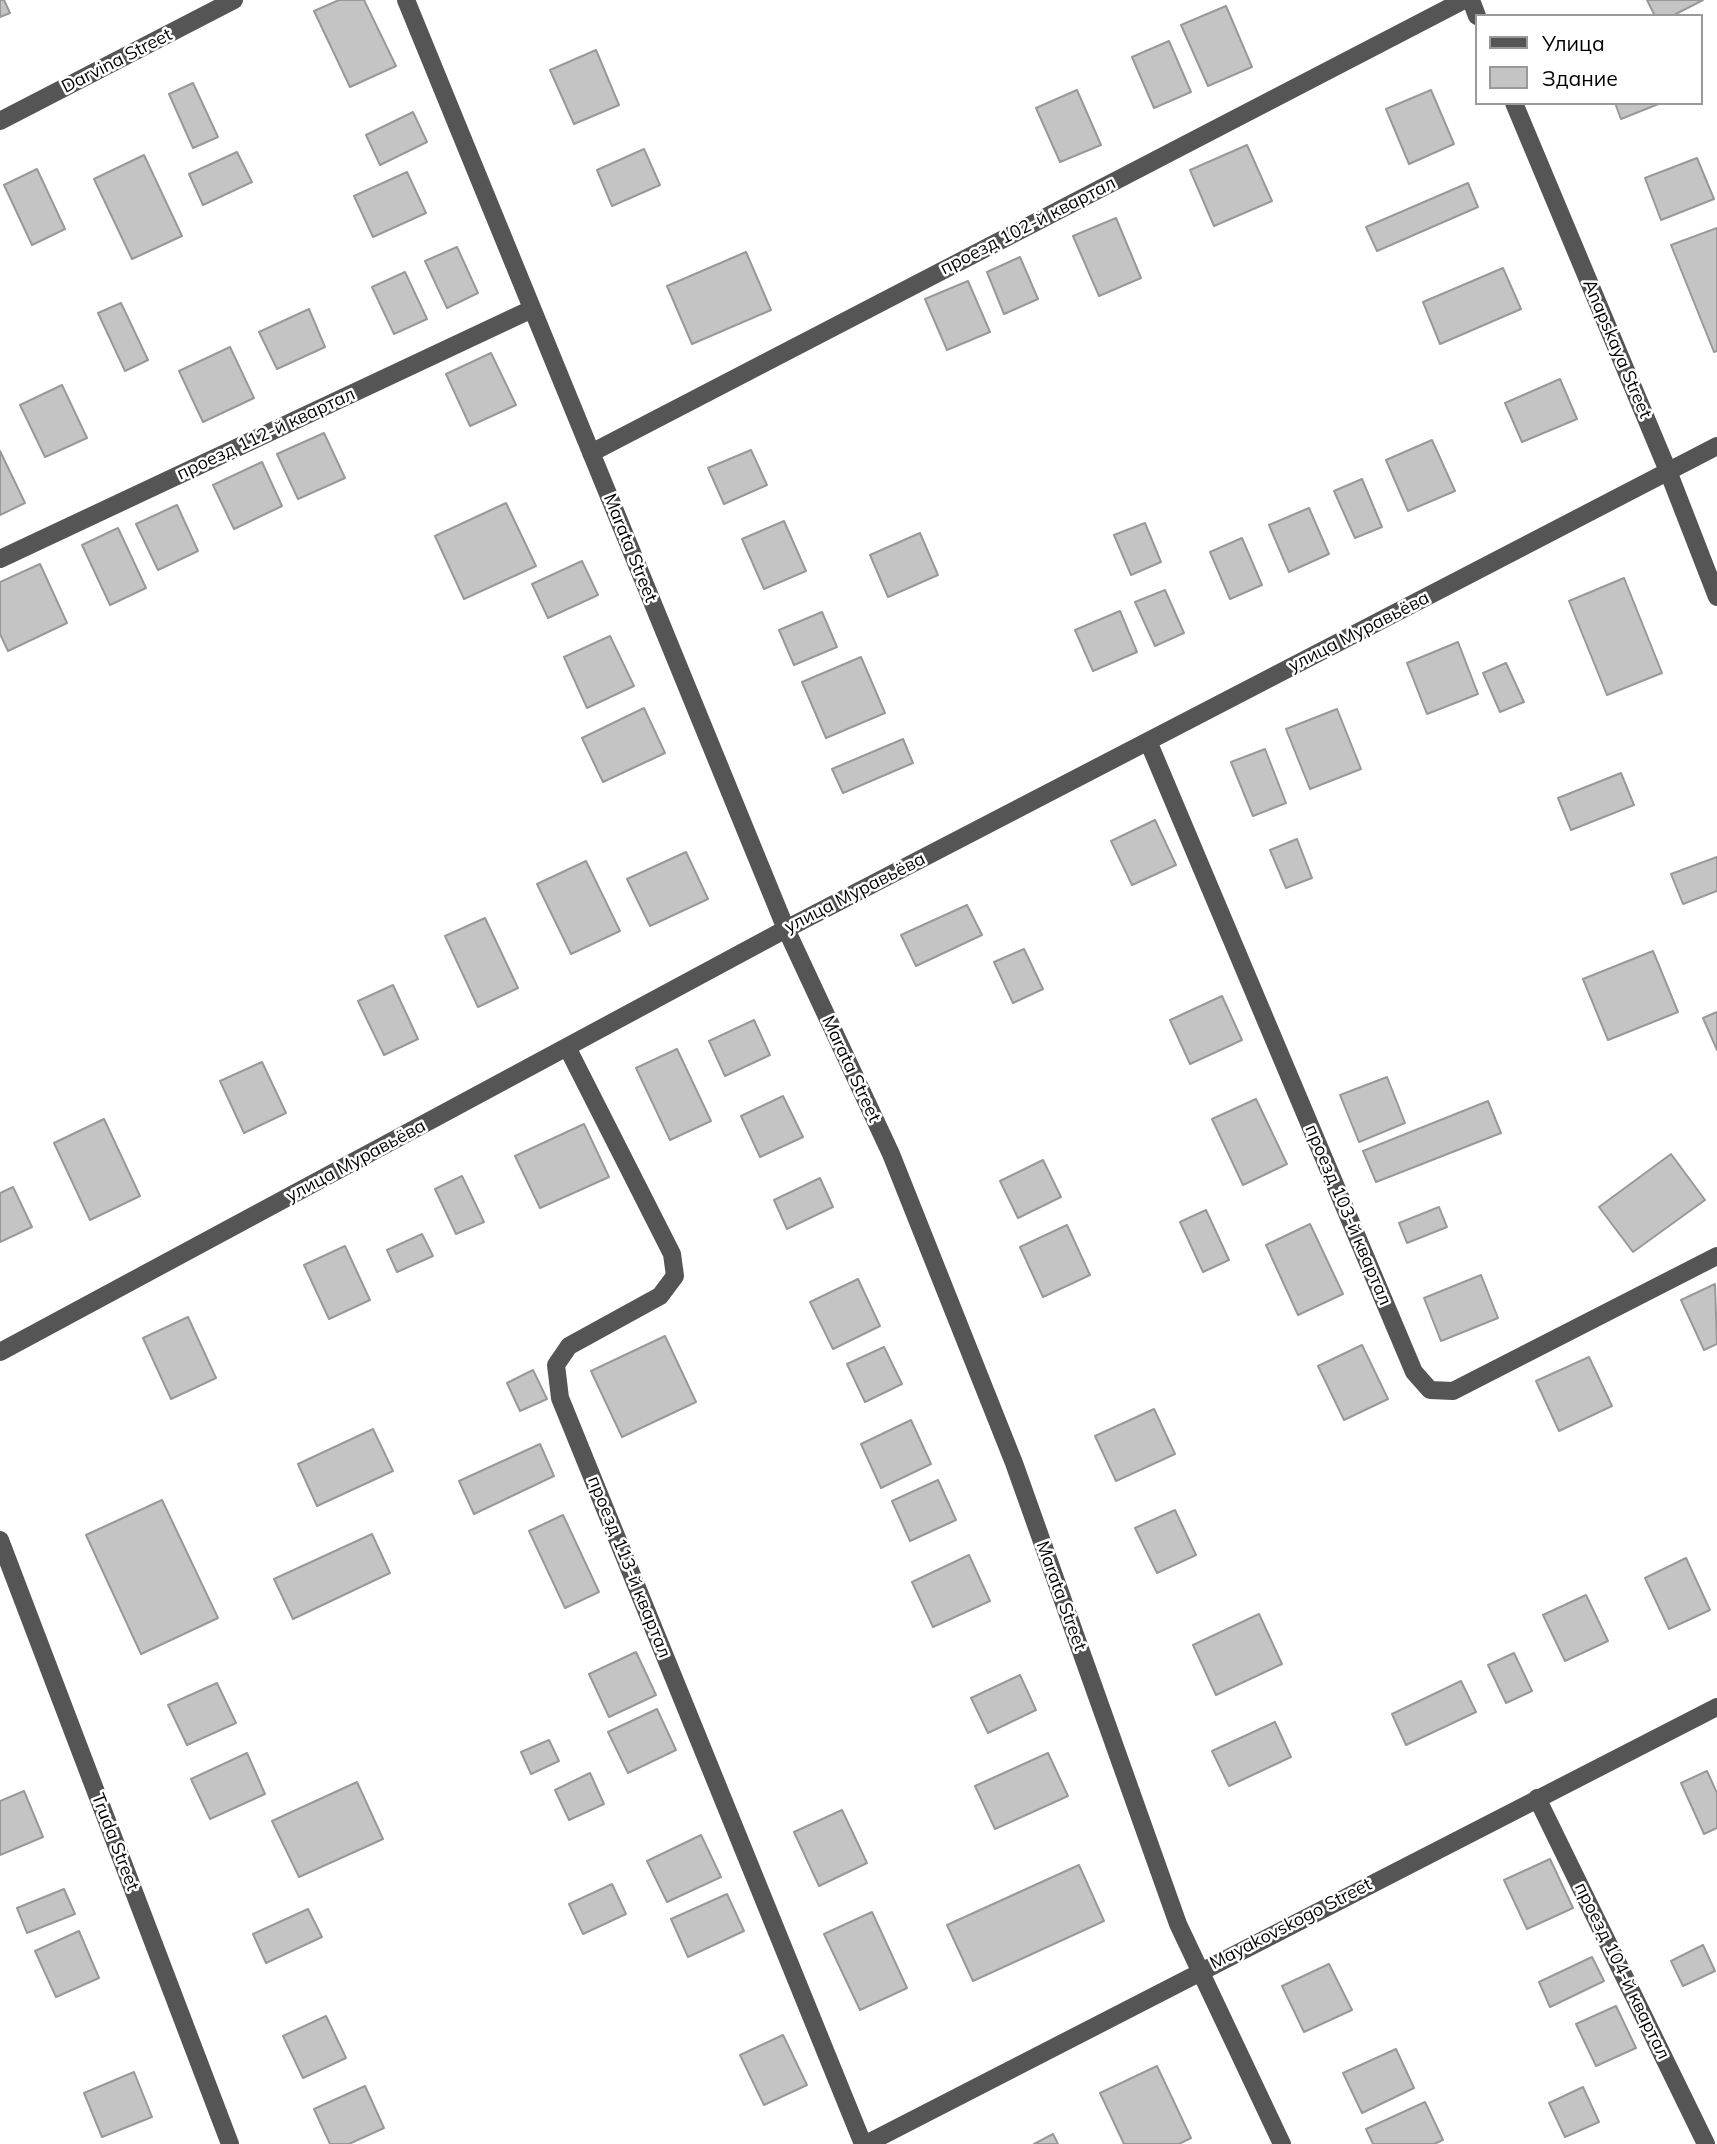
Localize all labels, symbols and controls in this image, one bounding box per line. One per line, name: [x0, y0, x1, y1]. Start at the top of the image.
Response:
legend: [1476, 14, 1703, 105]
street label: Darvina Street: [58, 24, 176, 98]
text: Улица: [1542, 30, 1605, 56]
text: Здание: [1542, 65, 1618, 91]
street label: проезд 102-й квартал: [937, 172, 1119, 280]
street label: Anapskaya Street: [1578, 276, 1656, 422]
street label: проезд 112-й квартал: [174, 383, 358, 485]
street label: Marata Street: [598, 491, 662, 605]
street label: улица Муравьёва: [1285, 587, 1433, 677]
street label: улица Муравьёва: [781, 848, 929, 938]
street label: Marata Street: [817, 1012, 885, 1126]
street label: улица Муравьёва: [282, 1115, 430, 1207]
street label: проезд 103-й квартал: [1300, 1121, 1396, 1309]
street label: проезд 113-й квартал: [583, 1473, 675, 1661]
street label: Marata Street: [1031, 1538, 1091, 1654]
street label: Truda Street: [87, 1790, 143, 1894]
street label: Mayakovskogo Street: [1206, 1874, 1376, 1974]
street label: проезд 104-й квартал: [1570, 1879, 1674, 2063]

